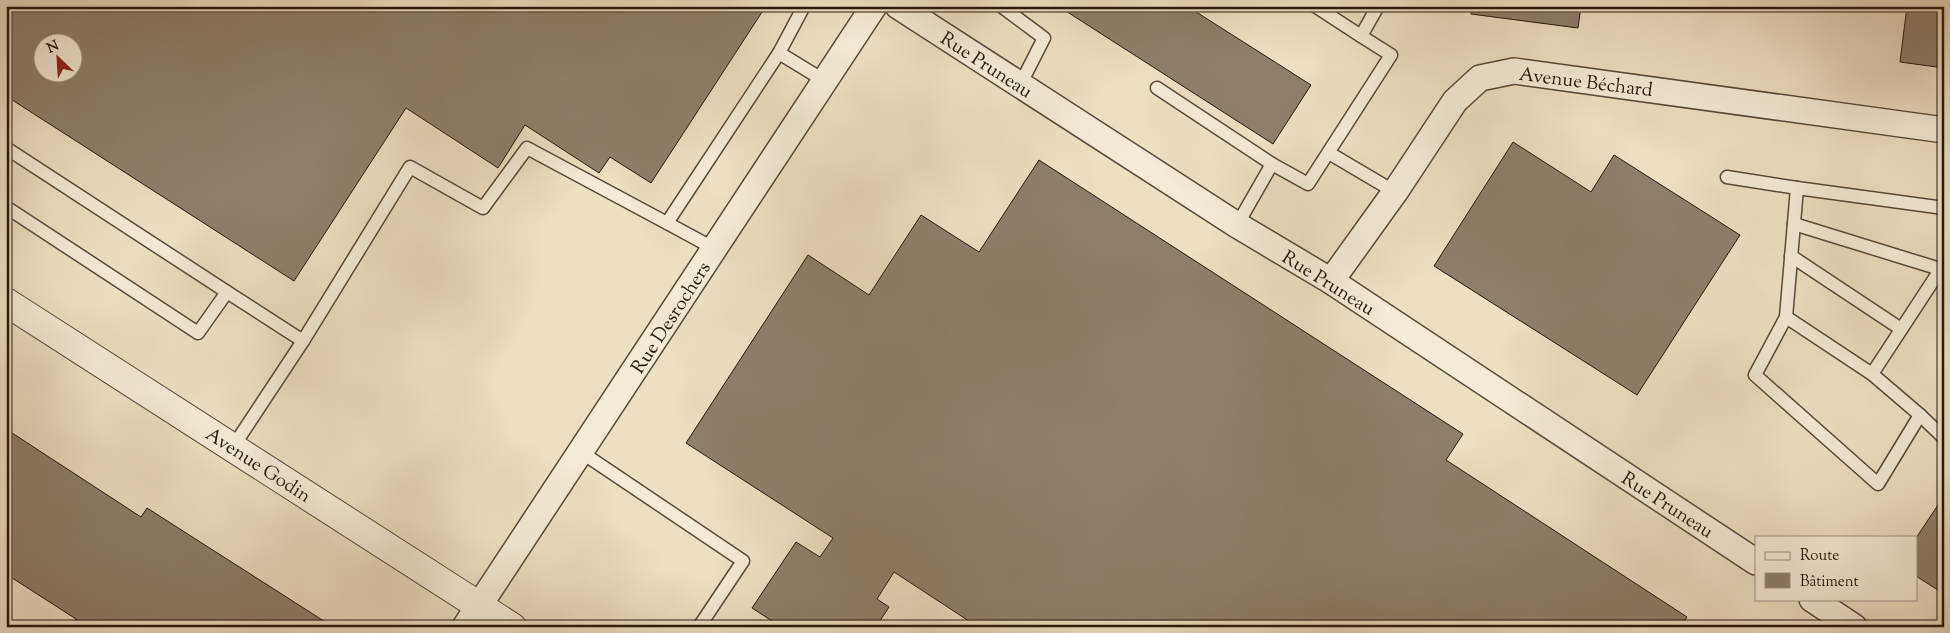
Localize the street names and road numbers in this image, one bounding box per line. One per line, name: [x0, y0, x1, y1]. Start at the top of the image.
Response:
street label: Rue Pruneau: [934, 26, 1037, 106]
street label: Avenue Béchard: [1517, 62, 1654, 105]
street label: Rue Pruneau: [1276, 245, 1379, 323]
street label: Rue Desrochers: [626, 257, 718, 380]
street label: Avenue Godin: [200, 422, 316, 510]
street label: Rue Pruneau: [1615, 466, 1718, 546]

